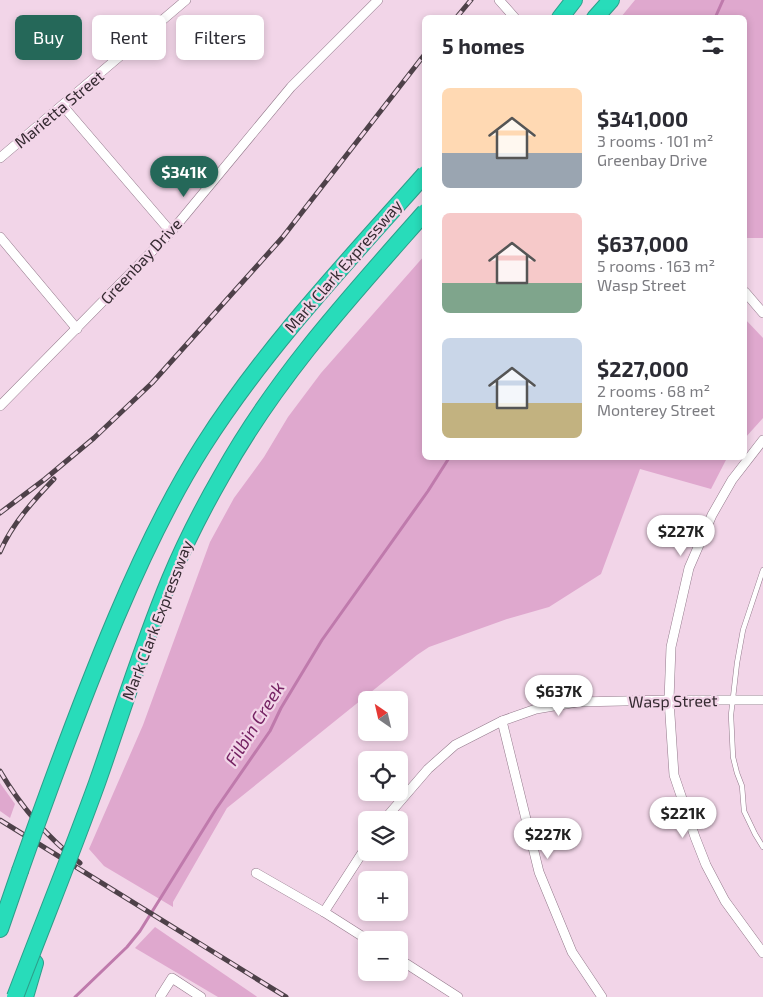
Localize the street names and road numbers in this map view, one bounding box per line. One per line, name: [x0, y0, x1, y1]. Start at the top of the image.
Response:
street label: Marietta Street: [10, 66, 107, 152]
street label: Mark Clark Expressway: [280, 195, 406, 336]
street label: Greenbay Drive: [96, 214, 185, 307]
street label: Mark Clark Expressway: [117, 537, 196, 702]
street label: Wasp Street: [628, 690, 718, 711]

